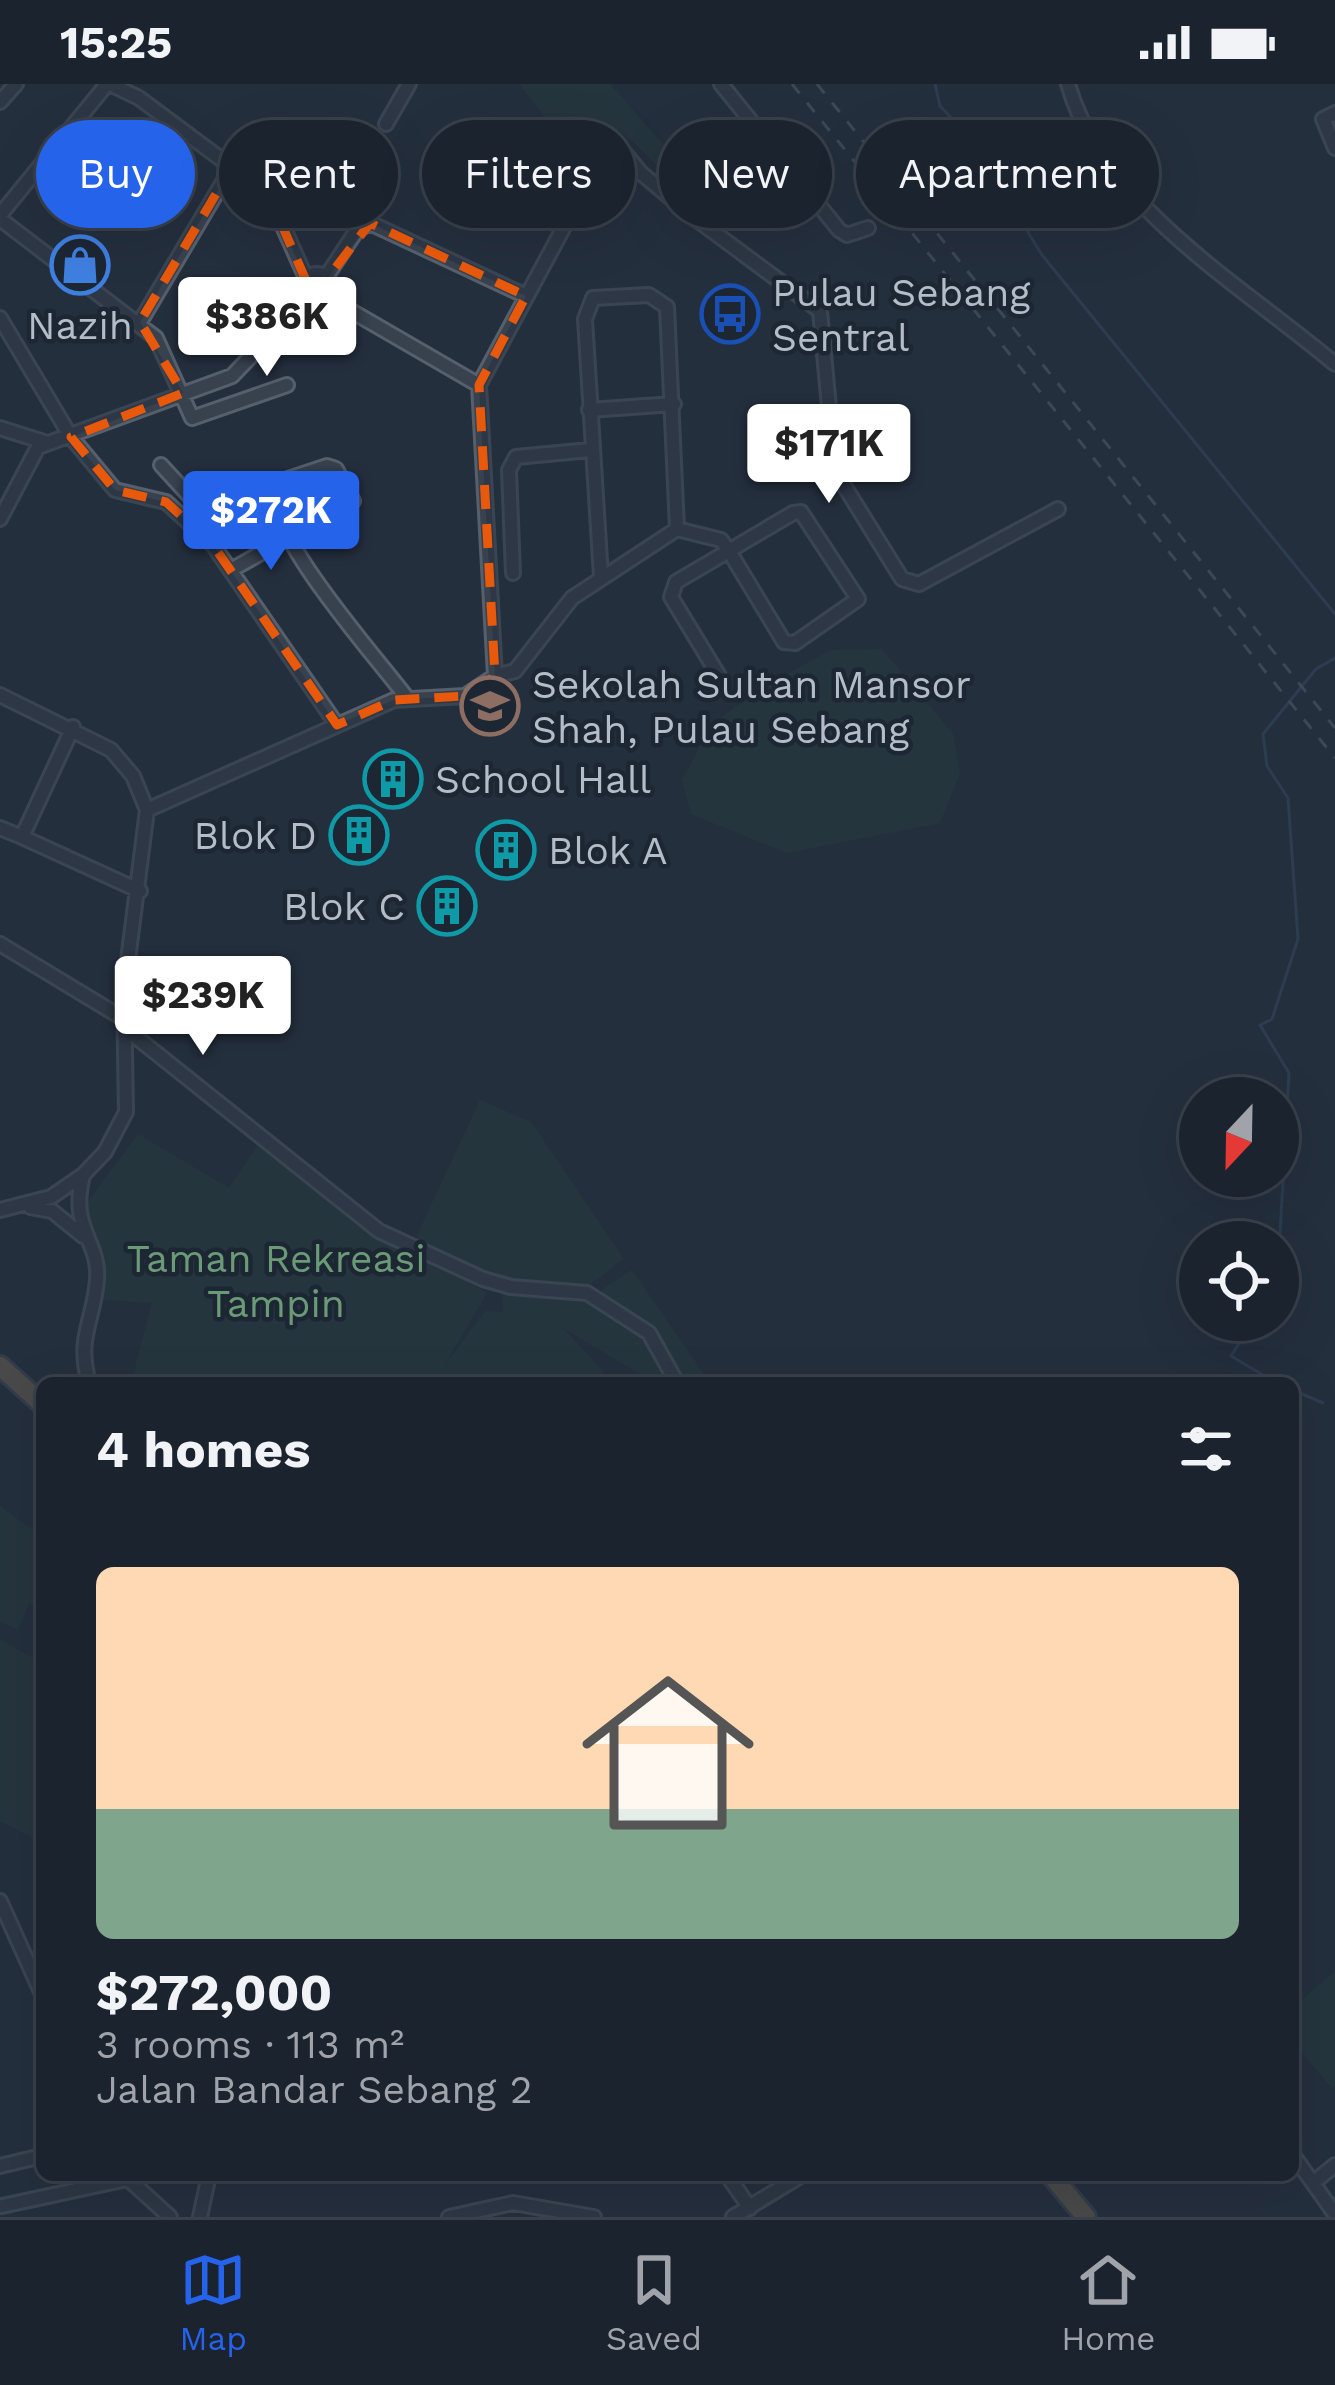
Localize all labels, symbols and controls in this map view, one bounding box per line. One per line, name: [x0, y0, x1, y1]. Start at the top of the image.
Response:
text: 15:25: [60, 16, 172, 69]
chip: Buy: [36, 120, 195, 228]
chip: Rent: [219, 120, 398, 228]
chip: Filters: [422, 120, 635, 228]
chip: New: [659, 120, 832, 228]
chip: Apartment: [856, 120, 1159, 228]
shop icon: Nazih: [49, 234, 111, 296]
place label: Pulau Sebang Sentral: [772, 270, 1030, 360]
pin: $386K: [183, 277, 351, 379]
bus stop icon: Pulau Sebang Sentral: [699, 283, 761, 345]
text: $386K: [205, 293, 329, 338]
place label: Nazih: [27, 303, 133, 348]
pin: $171K: [745, 404, 913, 506]
text: $171K: [774, 420, 884, 465]
pin: $272K: [187, 471, 355, 573]
text: $272K: [210, 487, 332, 532]
place label: Sekolah Sultan Mansor Shah, Pulau Sebang: [532, 662, 971, 752]
school or university icon: Sekolah Sultan Mansor Shah, Pulau Sebang: [459, 675, 521, 737]
building icon: School Hall: [362, 748, 424, 810]
place label: School Hall: [435, 757, 651, 802]
building icon: Blok D: [328, 804, 390, 866]
place label: Blok D: [194, 813, 317, 858]
building icon: Blok A: [475, 819, 537, 881]
place label: Blok A: [548, 828, 668, 873]
building icon: Blok C: [416, 875, 478, 937]
place label: Blok C: [283, 884, 405, 929]
pin: $239K: [119, 956, 287, 1058]
text: $239K: [142, 972, 264, 1017]
north arrow: [1179, 1077, 1299, 1197]
map controls: [1179, 1077, 1299, 1341]
button: locate: [1179, 1221, 1299, 1341]
park label: Taman Rekreasi Tampin: [126, 1236, 426, 1326]
icon: filters: [1173, 1416, 1239, 1482]
text: 4 homes: [96, 1420, 310, 1479]
icon: home: [560, 1645, 776, 1861]
text: $272,000: [96, 1963, 332, 2022]
text: 3 rooms · 113 m²: [96, 2022, 404, 2067]
text: Jalan Bandar Sebang 2: [96, 2067, 532, 2112]
tab: Map: [180, 2247, 247, 2358]
tab: Saved: [606, 2247, 702, 2358]
tab: Home: [1061, 2247, 1155, 2358]

